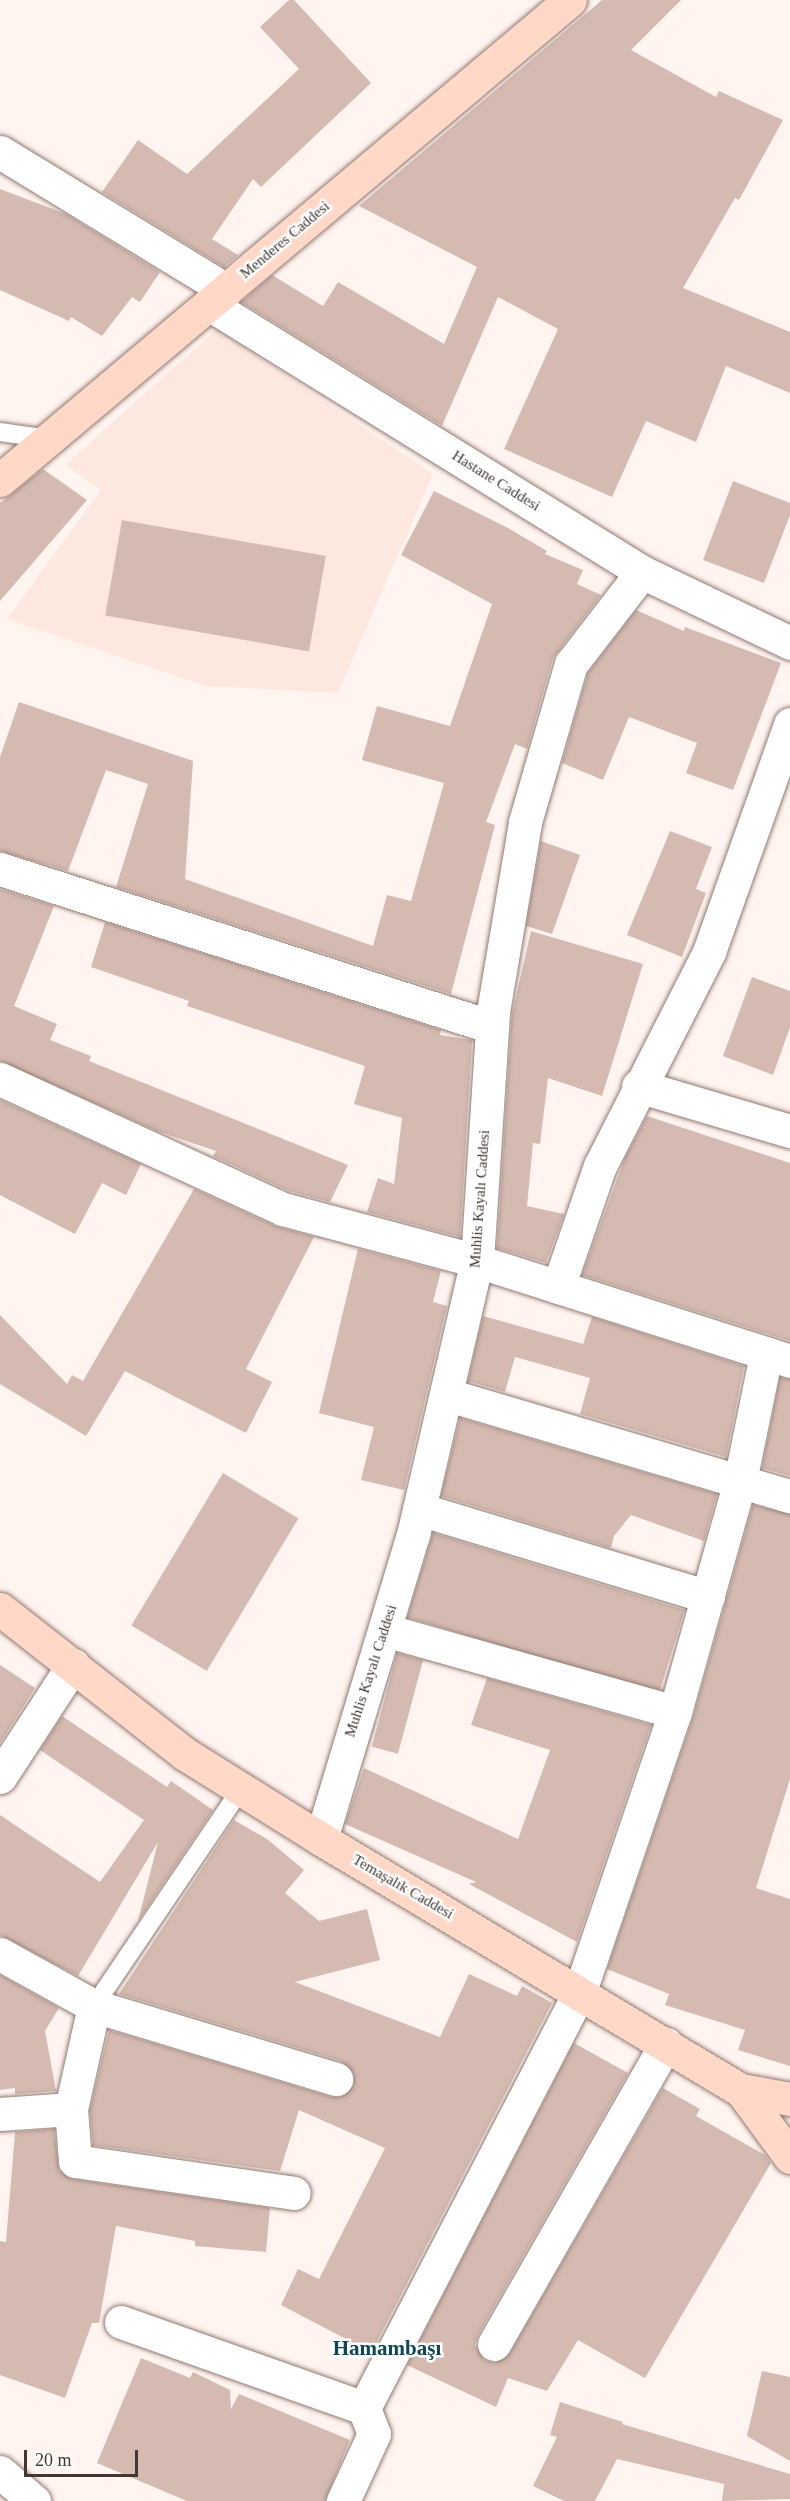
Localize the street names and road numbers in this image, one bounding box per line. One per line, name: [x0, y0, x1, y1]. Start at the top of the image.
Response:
street label: Menderes Caddesi: [237, 197, 333, 283]
street label: Hastane Caddesi: [449, 447, 543, 515]
street label: Muhlis Kayalı Caddesi: [466, 1129, 494, 1269]
street label: Muhlis Kayalı Caddesi: [341, 1602, 401, 1740]
street label: Temaşalık Caddesi: [349, 1851, 457, 1923]

